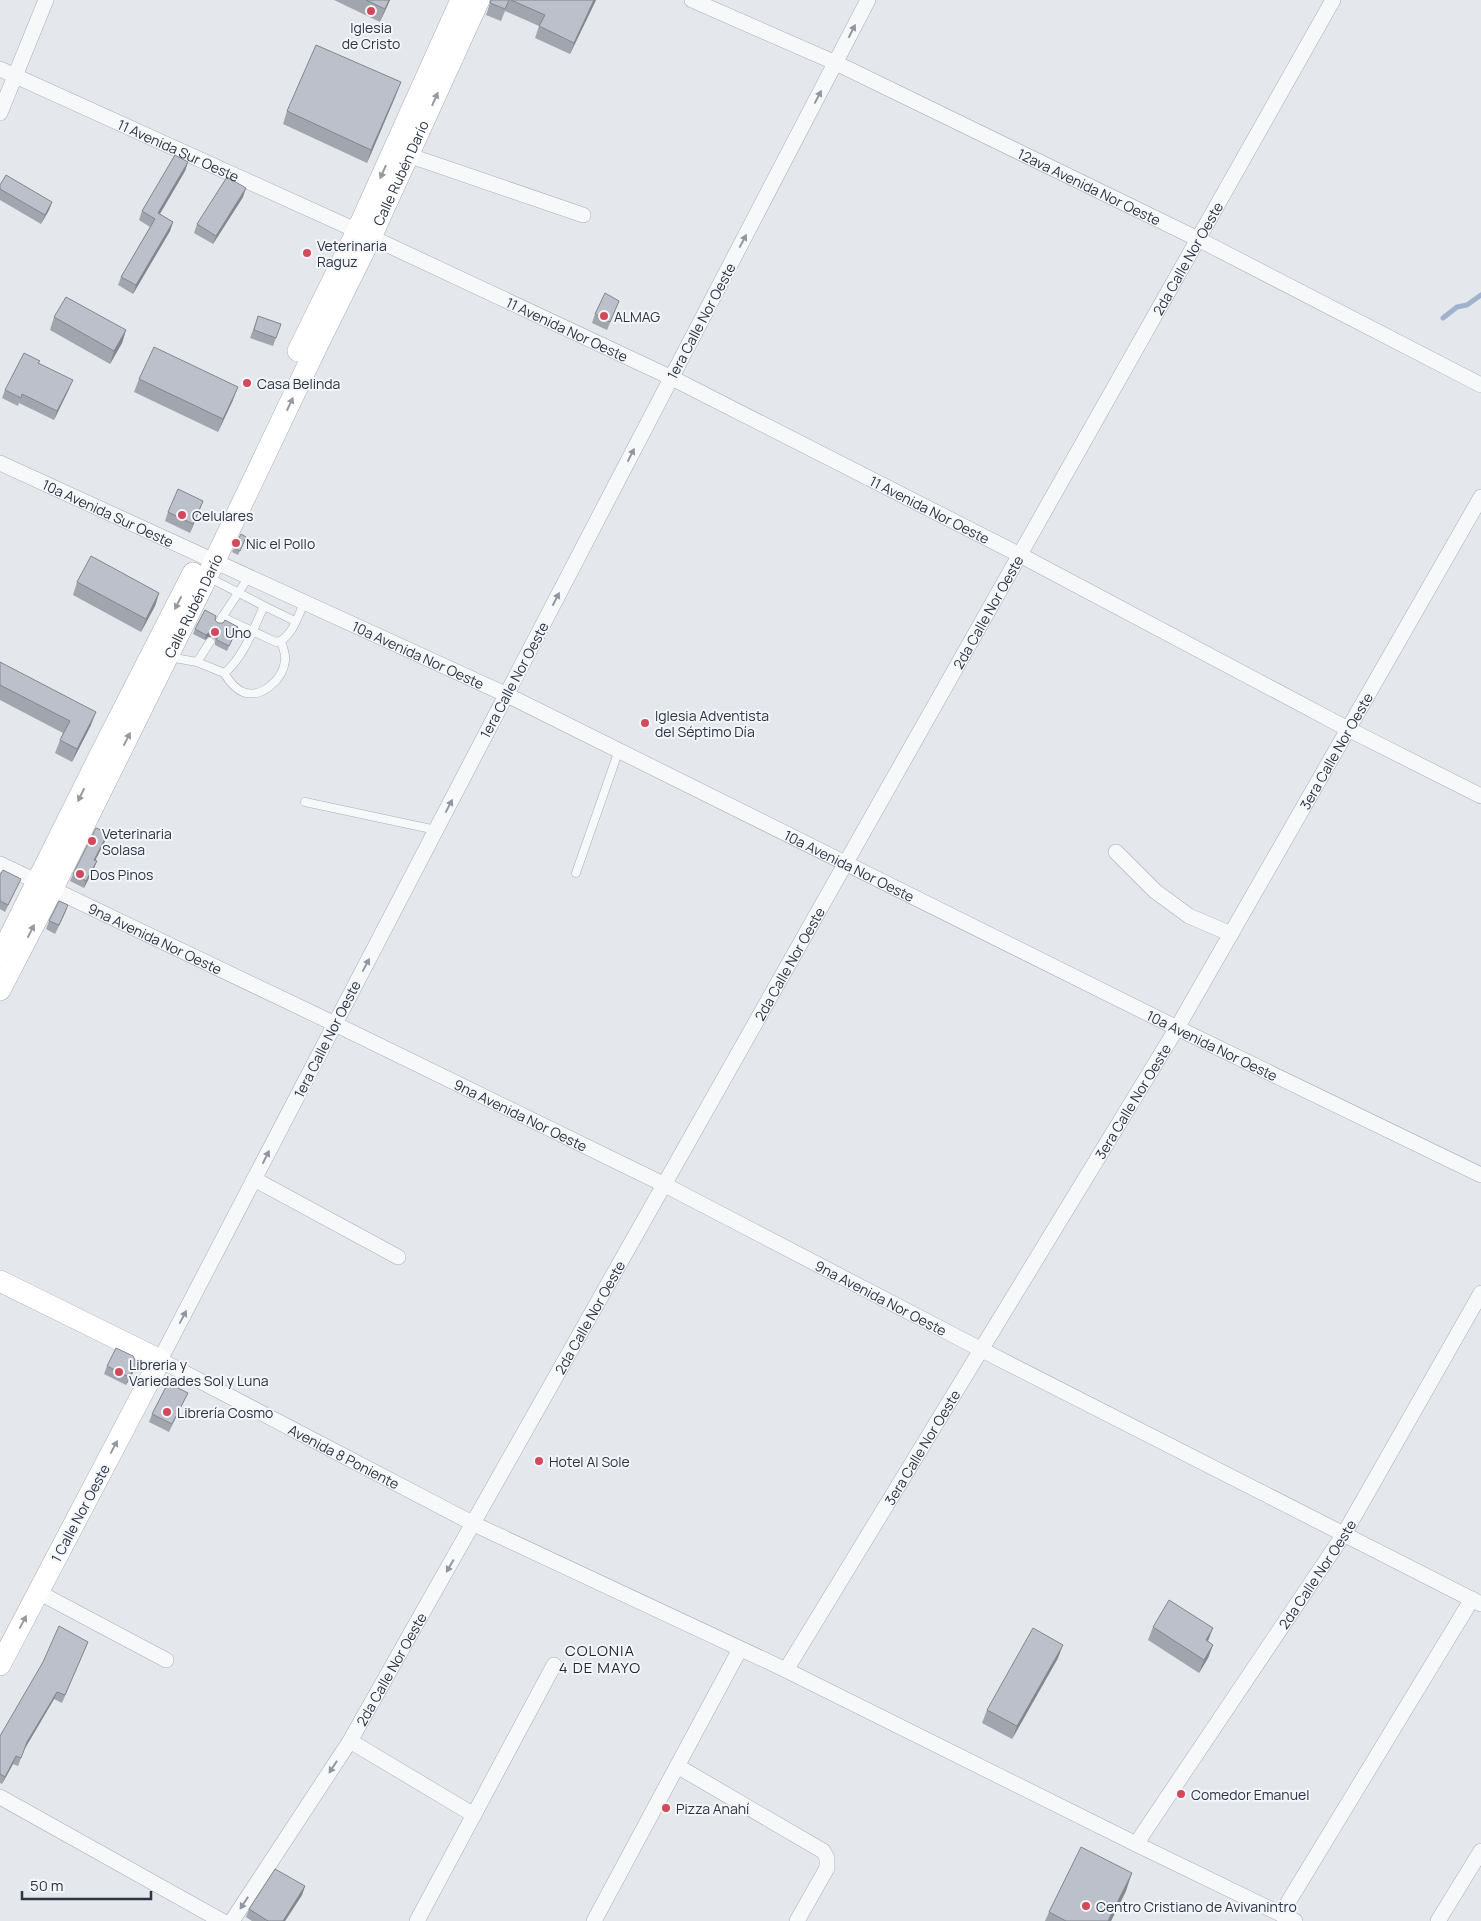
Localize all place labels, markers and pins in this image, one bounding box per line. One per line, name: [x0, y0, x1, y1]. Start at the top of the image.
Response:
marker: Iglesia de Cristo: [365, 5, 377, 17]
place label: Iglesia de Cristo: [342, 18, 400, 53]
place label: Veterinaria Raguz: [317, 236, 387, 271]
marker: Veterinaria Raguz: [301, 247, 313, 259]
place label: ALMAG: [614, 307, 660, 326]
marker: ALMAG: [598, 310, 610, 322]
place label: Casa Belinda: [257, 374, 340, 393]
marker: Casa Belinda: [241, 377, 253, 389]
place label: Celulares: [192, 506, 253, 525]
marker: Celulares: [176, 509, 188, 521]
place label: Nic el Pollo: [246, 534, 315, 553]
marker: Nic el Pollo: [230, 537, 242, 549]
place label: Uno: [225, 623, 251, 642]
marker: Uno: [209, 626, 221, 638]
place label: Iglesia Adventista del Séptimo Día: [655, 706, 769, 741]
marker: Iglesia Adventista del Séptimo Día: [639, 717, 651, 729]
place label: Veterinaria Solasa: [102, 824, 172, 859]
marker: Veterinaria Solasa: [86, 835, 98, 847]
place label: Dos Pinos: [90, 865, 153, 884]
marker: Dos Pinos: [74, 868, 86, 880]
place label: Libreria y Variedades Sol y Luna: [129, 1355, 269, 1390]
marker: Libreria y Variedades Sol y Luna: [113, 1366, 125, 1378]
place label: Librería Cosmo: [177, 1403, 273, 1422]
marker: Librería Cosmo: [161, 1406, 173, 1418]
place label: Hotel Al Sole: [549, 1452, 630, 1471]
marker: Hotel Al Sole: [533, 1455, 545, 1467]
place label: Comedor Emanuel: [1191, 1785, 1309, 1804]
marker: Comedor Emanuel: [1175, 1788, 1187, 1800]
place label: Pizza Anahí: [676, 1799, 749, 1818]
marker: Pizza Anahí: [660, 1802, 672, 1814]
place label: Centro Cristiano de Avivanintro: [1096, 1897, 1297, 1916]
marker: Centro Cristiano de Avivanintro: [1080, 1900, 1092, 1912]

